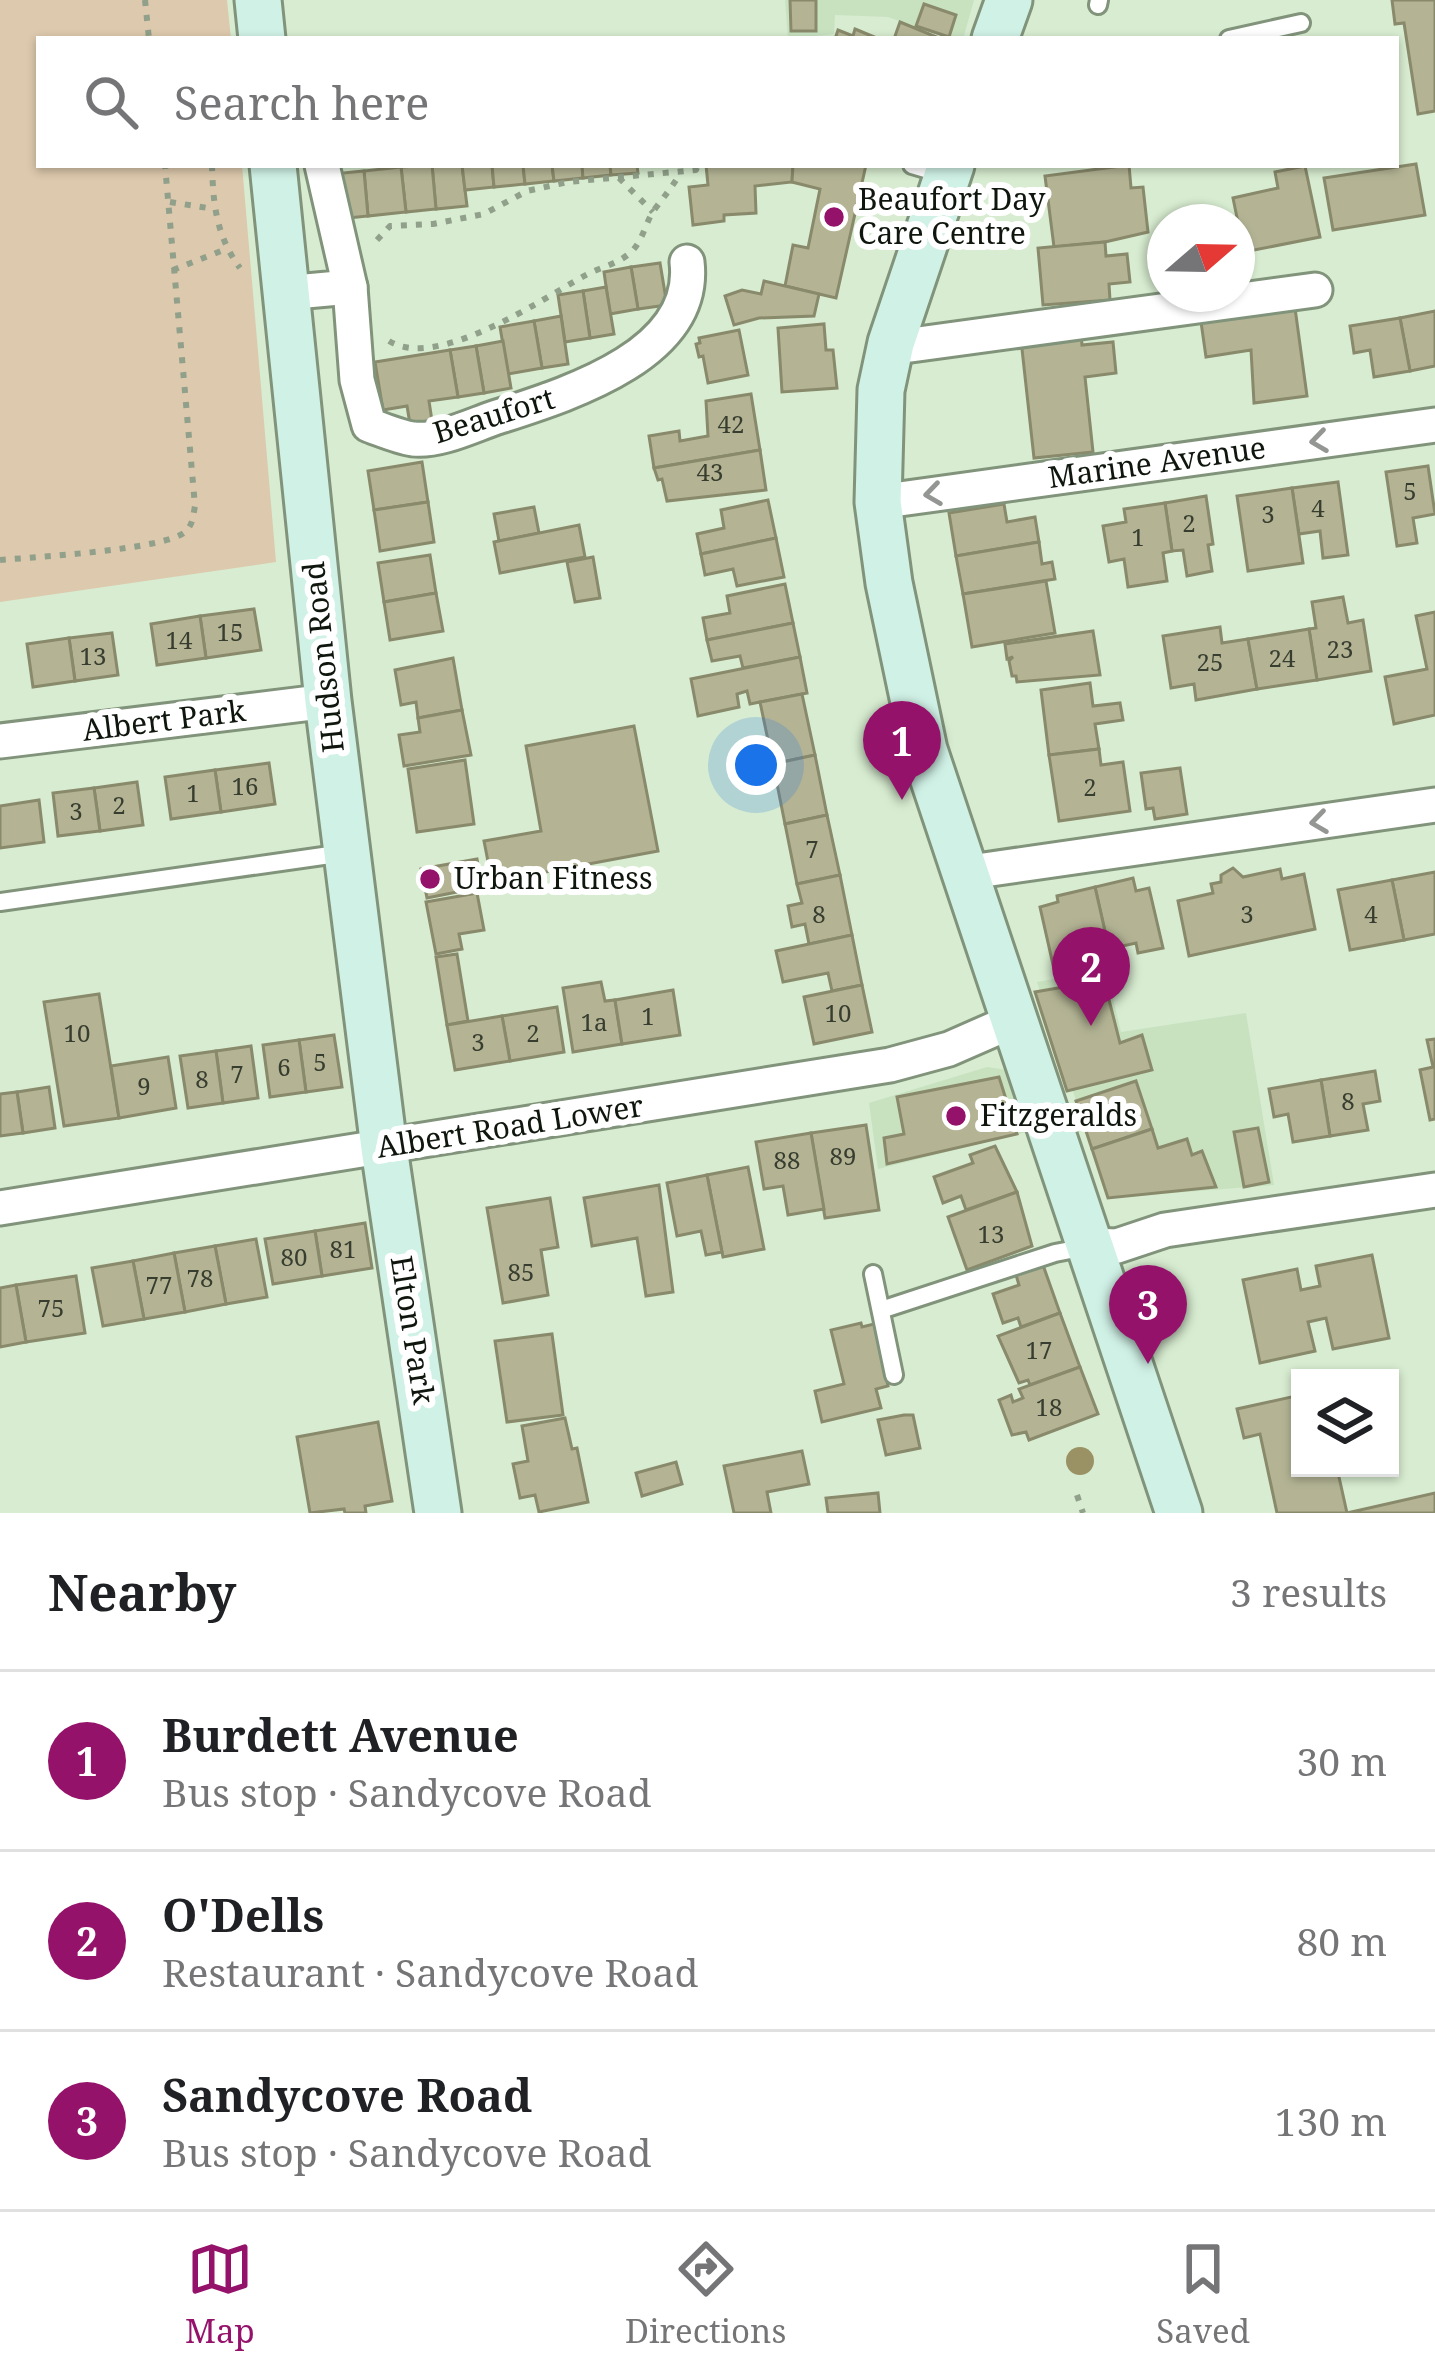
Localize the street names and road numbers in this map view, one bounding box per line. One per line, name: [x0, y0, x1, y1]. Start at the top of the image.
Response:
street label: Beaufort: [428, 377, 559, 452]
street label: Marine Avenue: [1045, 426, 1268, 497]
street label: Hudson Road: [292, 560, 353, 755]
street label: Albert Park: [80, 689, 248, 750]
street label: Albert Road Lower: [373, 1084, 646, 1167]
street label: Elton Park: [382, 1253, 446, 1407]

